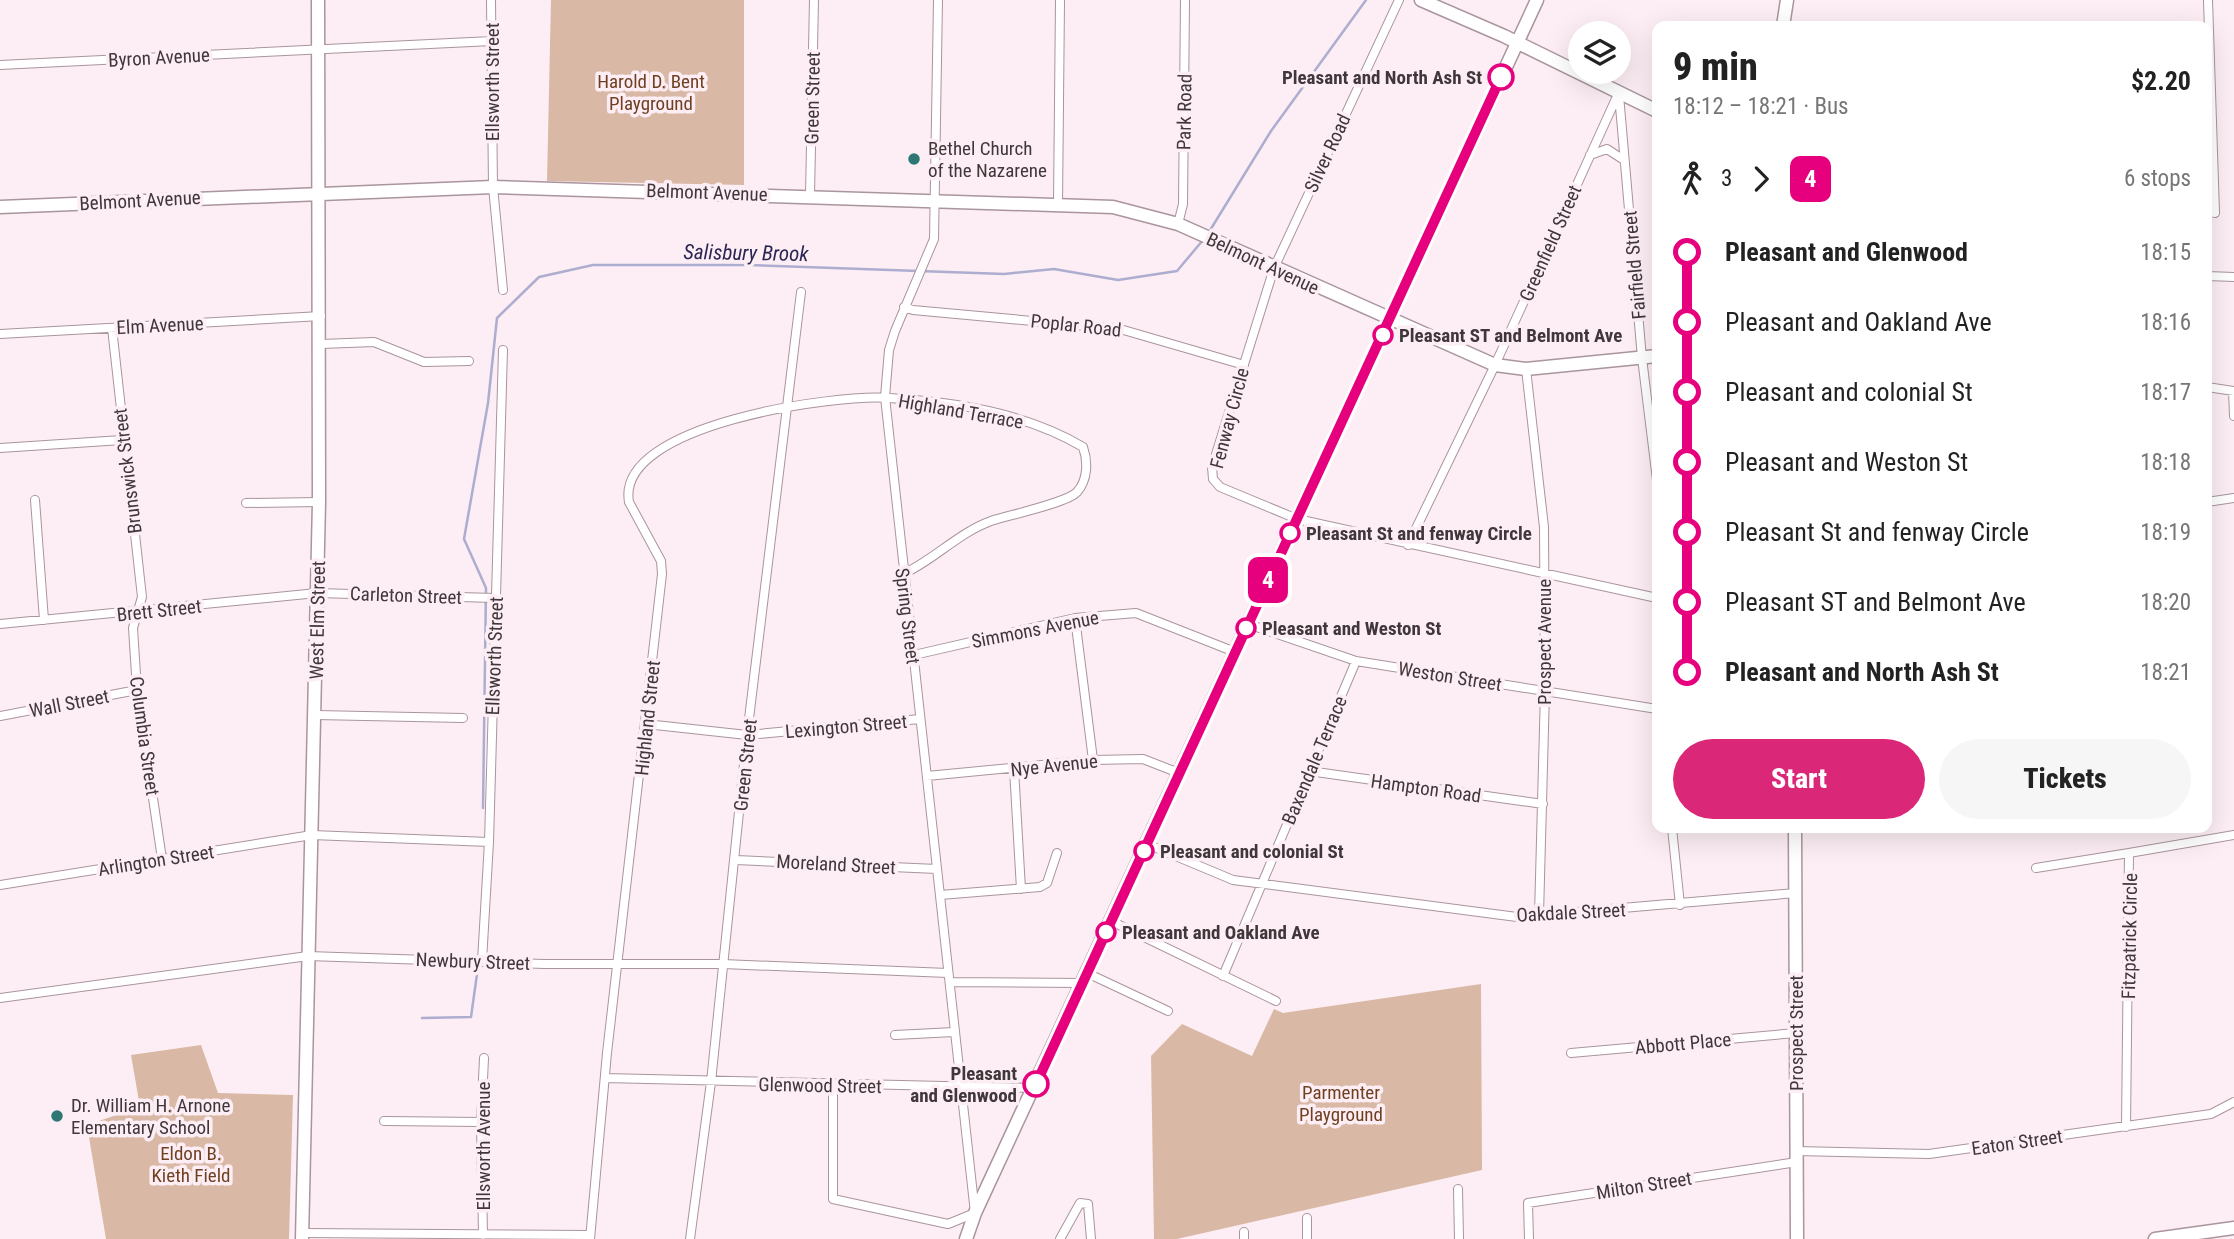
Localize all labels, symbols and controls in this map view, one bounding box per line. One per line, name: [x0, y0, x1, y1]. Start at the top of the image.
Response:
map controls: [1568, 21, 1631, 84]
button: layers: [1568, 21, 1631, 84]
street label: Ellsworth Street: [481, 23, 504, 141]
street label: Byron Avenue: [108, 43, 210, 72]
text: 9 min: [1673, 45, 1758, 89]
street label: Green Street: [800, 51, 825, 145]
marker: Pleasant and North Ash St: [1488, 64, 1514, 90]
place label: Pleasant and North Ash St: [1282, 66, 1482, 89]
text: $2.20: [2131, 66, 2191, 96]
park label: Harold D. Bent Playground: [597, 70, 705, 115]
street label: Park Road: [1172, 74, 1197, 150]
text: 18:12 – 18:21 · Bus: [1673, 93, 1849, 120]
street label: Silver Road: [1299, 110, 1356, 196]
place label: Bethel Church of the Nazarene: [928, 137, 1047, 182]
marker: Bethel Church of the Nazarene: [906, 151, 922, 167]
icon: walk: [1673, 160, 1711, 198]
icon: forward: [1742, 160, 1780, 198]
text: 3: [1721, 165, 1732, 192]
text: 4: [1804, 165, 1817, 193]
text: 6 stops: [2124, 165, 2191, 192]
street label: Belmont Avenue: [646, 179, 768, 206]
street label: Greenfield Street: [1515, 182, 1586, 305]
street label: Belmont Avenue: [79, 186, 201, 215]
street label: Fairfield Street: [1618, 210, 1651, 320]
street label: Belmont Avenue: [1203, 227, 1323, 300]
text: Pleasant and Glenwood: [1725, 237, 1968, 267]
text: 18:15: [2140, 239, 2191, 266]
water label: Salisbury Brook: [683, 240, 810, 266]
text: Pleasant and Oakland Ave: [1725, 307, 1992, 337]
street label: Poplar Road: [1029, 309, 1122, 342]
text: 18:16: [2140, 309, 2191, 336]
street label: Elm Avenue: [116, 312, 204, 339]
place label: Pleasant ST and Belmont Ave: [1399, 324, 1622, 347]
marker: Pleasant ST and Belmont Ave: [1373, 325, 1393, 345]
street label: Fenway Circle: [1205, 365, 1254, 471]
text: Pleasant and colonial St: [1725, 377, 1973, 407]
text: 18:17: [2140, 379, 2191, 406]
street label: Highland Terrace: [897, 389, 1025, 434]
street label: Brunswick Street: [108, 407, 147, 535]
text: Pleasant and Weston St: [1725, 447, 1968, 477]
text: 18:18: [2140, 449, 2191, 476]
text: Pleasant St and fenway Circle: [1725, 517, 2029, 547]
text: 18:19: [2140, 519, 2191, 546]
place label: Pleasant St and fenway Circle: [1306, 522, 1532, 545]
marker: Pleasant St and fenway Circle: [1280, 523, 1300, 543]
line badge: 4: [1245, 557, 1291, 603]
street label: West Elm Street: [305, 560, 330, 680]
text: 4: [1262, 566, 1274, 594]
street label: Spring Street: [890, 567, 925, 666]
street label: Prospect Avenue: [1533, 579, 1556, 705]
street label: Carleton Street: [350, 582, 462, 609]
text: Pleasant ST and Belmont Ave: [1725, 587, 2026, 617]
text: 18:20: [2140, 589, 2191, 616]
street label: Brett Street: [116, 595, 203, 626]
street label: Ellsworth Street: [481, 596, 508, 716]
street label: Simmons Avenue: [969, 606, 1101, 653]
place label: Pleasant and Weston St: [1262, 617, 1442, 640]
marker: Pleasant and Weston St: [1236, 618, 1256, 638]
street label: Weston Street: [1396, 657, 1503, 696]
text: Pleasant and North Ash St: [1725, 657, 1999, 687]
street label: Highland Street: [630, 659, 665, 777]
text: 18:21: [2140, 659, 2191, 686]
street label: Columbia Street: [125, 675, 164, 797]
street label: Wall Street: [27, 684, 111, 722]
street label: Baxendale Terrace: [1277, 692, 1352, 828]
street label: Lexington Street: [784, 710, 908, 743]
street label: Green Street: [729, 718, 762, 812]
button: Start: [1673, 739, 1925, 819]
button: Tickets: [1939, 739, 2191, 819]
street label: Nye Avenue: [1009, 749, 1099, 782]
street label: Hampton Road: [1369, 769, 1483, 808]
street label: Arlington Street: [96, 840, 216, 881]
place label: Pleasant and colonial St: [1160, 840, 1344, 863]
marker: Pleasant and colonial St: [1134, 841, 1154, 861]
street label: Moreland Street: [776, 850, 896, 879]
street label: Fitzpatrick Circle: [2117, 873, 2142, 999]
street label: Oakdale Street: [1516, 898, 1626, 927]
place label: Pleasant and Oakland Ave: [1122, 921, 1320, 944]
marker: Pleasant and Oakland Ave: [1096, 922, 1116, 942]
street label: Newbury Street: [415, 948, 531, 975]
street label: Prospect Street: [1785, 975, 1808, 1091]
street label: Abbott Place: [1634, 1028, 1732, 1059]
place label: Pleasant and Glenwood: [910, 1062, 1017, 1107]
marker: Pleasant and Glenwood: [1023, 1071, 1049, 1097]
street label: Glenwood Street: [758, 1073, 882, 1098]
street label: Ellsworth Avenue: [472, 1081, 495, 1210]
park label: Parmenter Playground: [1299, 1081, 1383, 1126]
place label: Dr. William H. Arnone Elementary School: [71, 1094, 230, 1139]
marker: Dr. William H. Arnone Elementary School: [49, 1108, 65, 1124]
street label: Eaton Street: [1970, 1125, 2064, 1160]
park label: Eldon B. Kieth Field: [152, 1142, 230, 1187]
street label: Milton Street: [1595, 1167, 1693, 1204]

